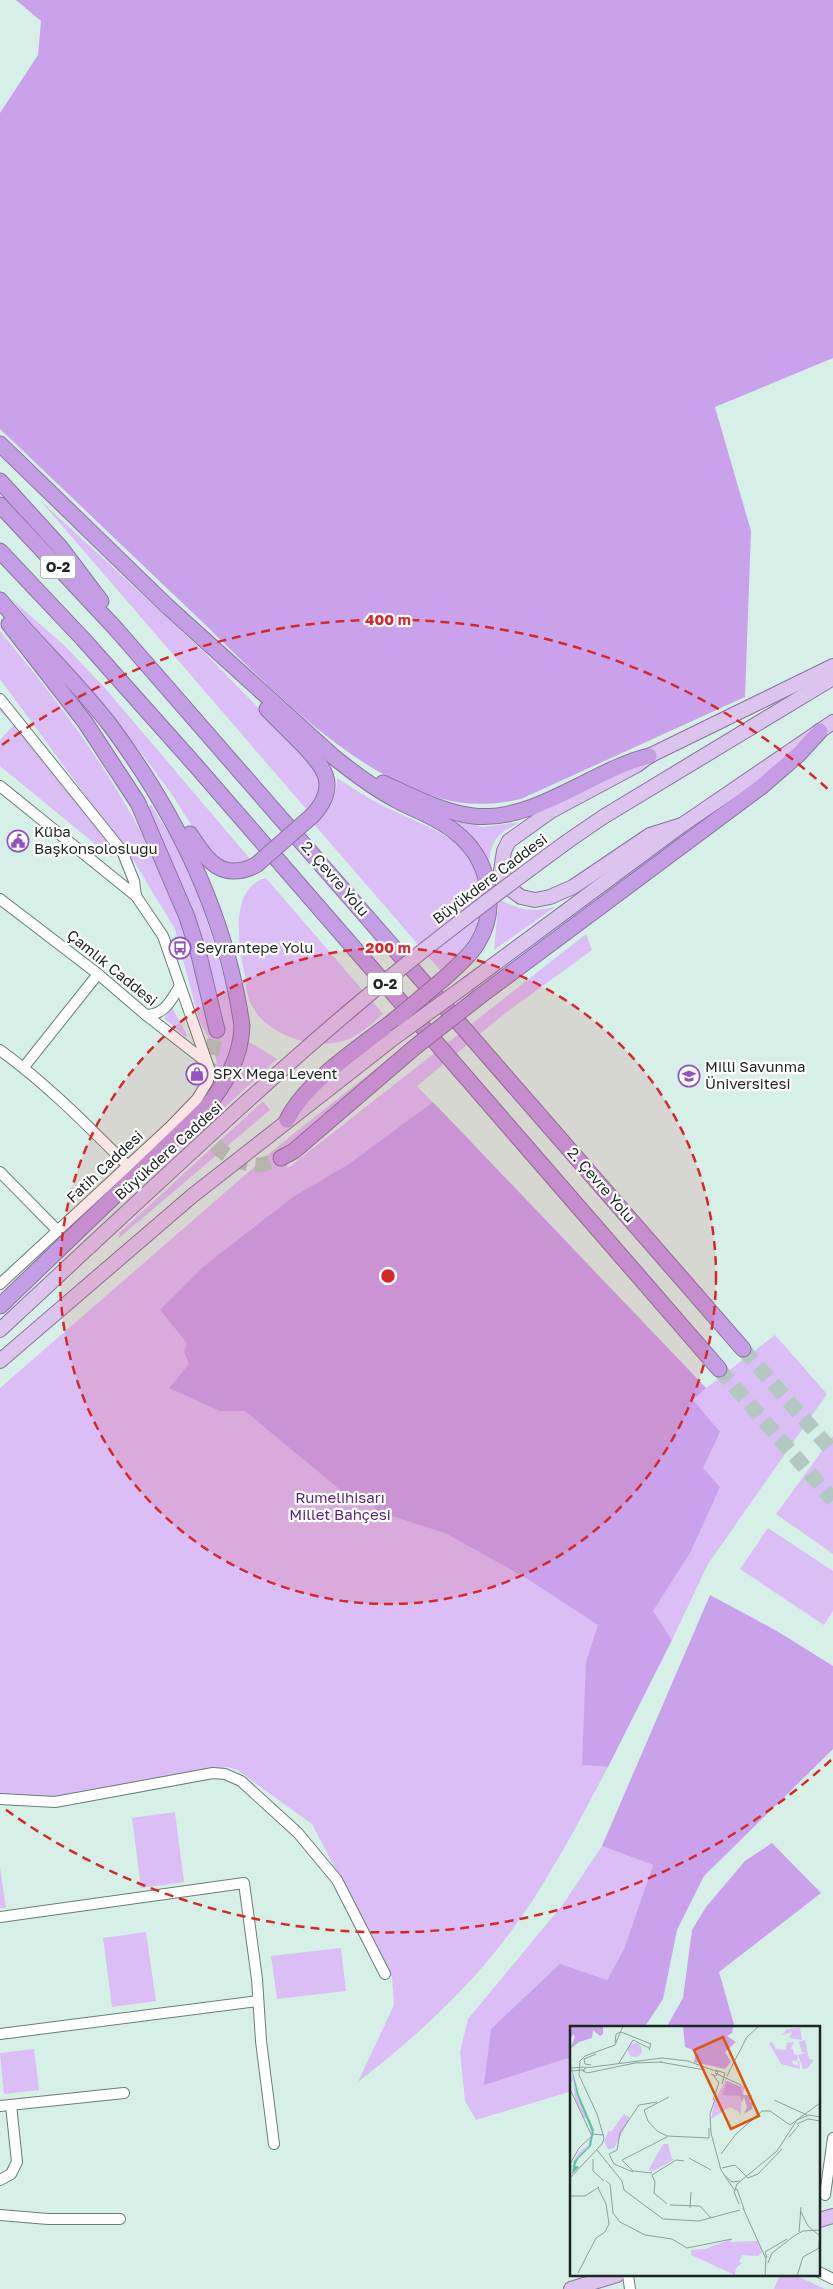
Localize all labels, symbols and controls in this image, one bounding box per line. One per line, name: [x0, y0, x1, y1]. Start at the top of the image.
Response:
road number: O-2: [40, 556, 76, 578]
text: 400 m: [365, 610, 411, 628]
place label: Küba Başkonsolosluğu: [34, 822, 158, 857]
public building icon: Küba Başkonsolosluğu: [6, 829, 30, 853]
street label: Büyükdere Caddesi: [429, 829, 550, 927]
street label: 2. Çevre Yolu: [298, 837, 373, 919]
street label: Çamlık Caddesi: [64, 925, 161, 1009]
bus stop icon: Seyrantepe Yolu: [168, 936, 192, 960]
place label: Seyrantepe Yolu: [196, 938, 313, 956]
text: 200 m: [365, 938, 411, 956]
road number: O-2: [368, 972, 402, 996]
place label: Milli Savunma Üniversitesi: [705, 1057, 806, 1092]
shop icon: SPX Mega Levent: [185, 1062, 209, 1086]
place label: SPX Mega Levent: [213, 1064, 338, 1082]
school or university icon: Milli Savunma Üniversitesi: [677, 1064, 701, 1088]
street label: Büyükdere Caddesi: [111, 1097, 226, 1203]
street label: Fatih Caddesi: [62, 1126, 146, 1206]
street label: 2. Çevre Yolu: [564, 1143, 639, 1225]
centre of rings: [379, 1267, 397, 1285]
park label: Rumelihisarı Millet Bahçesi: [289, 1488, 391, 1523]
inset map: [570, 2026, 820, 2276]

